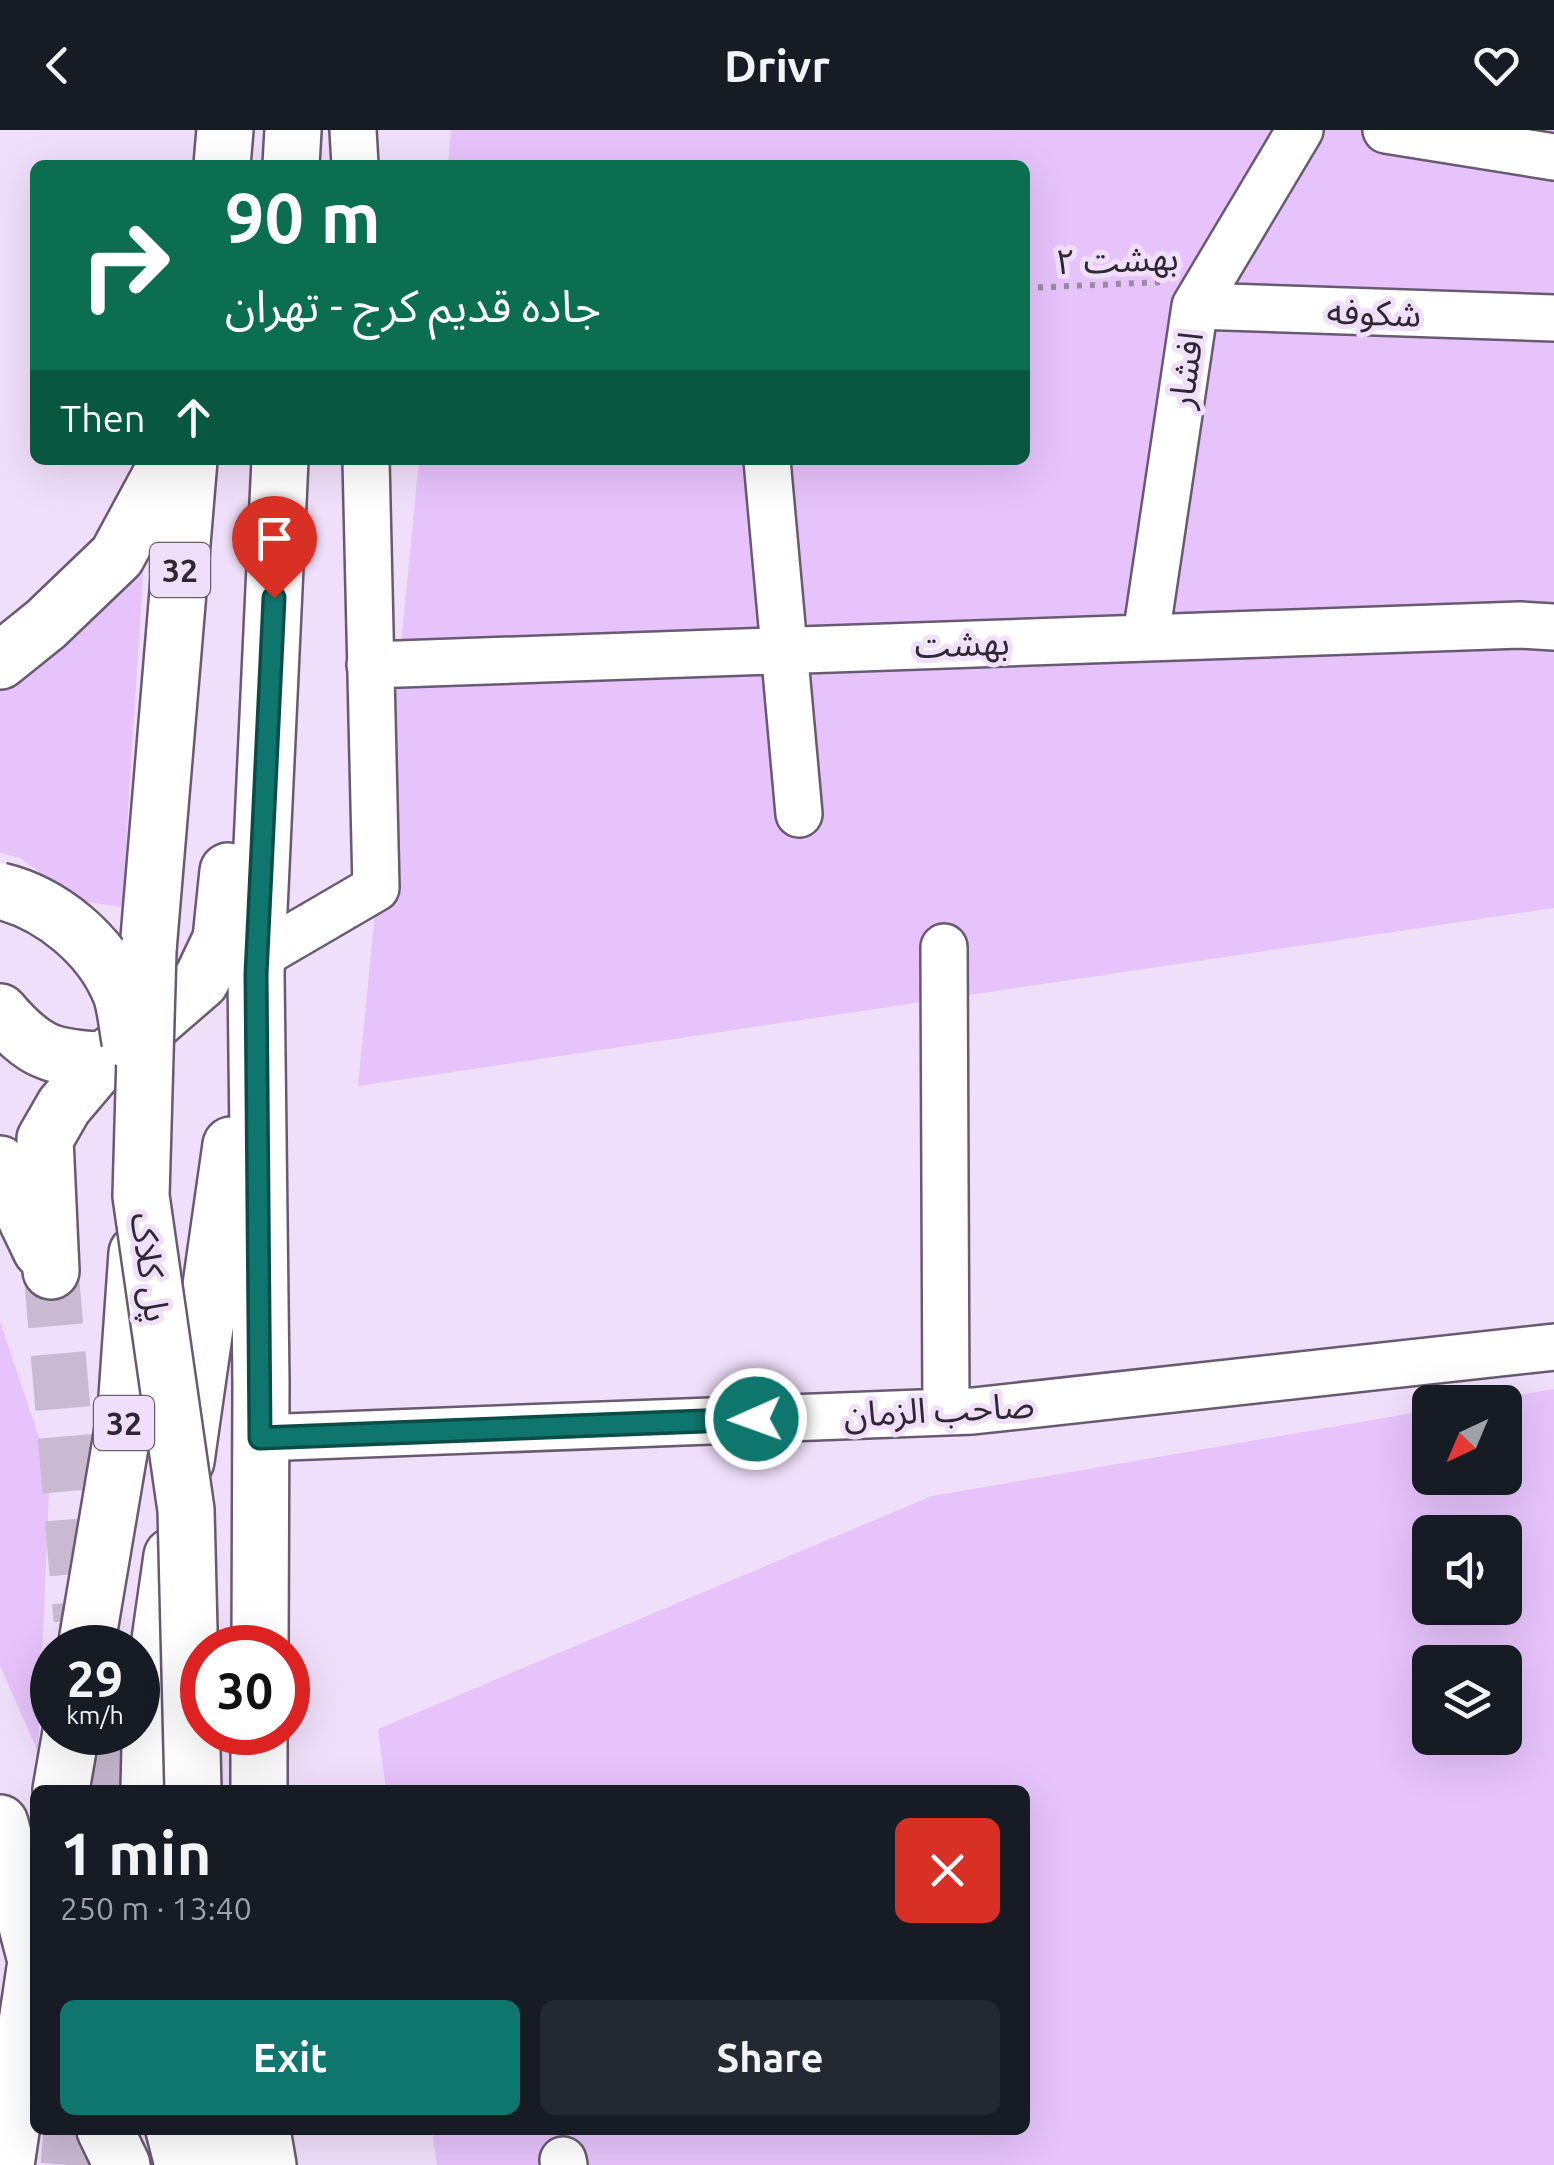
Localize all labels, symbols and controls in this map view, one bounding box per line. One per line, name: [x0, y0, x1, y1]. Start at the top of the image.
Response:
icon: back: [30, 38, 85, 93]
icon: heart: [1469, 38, 1524, 93]
text: Drivr: [724, 40, 830, 91]
text: 90 m: [225, 178, 381, 256]
icon: right: [60, 200, 190, 330]
street label: بهشت ۲: [1055, 237, 1179, 281]
text: جاده قدیم کرج - تهران: [225, 280, 601, 331]
street label: شکوفه: [1326, 290, 1422, 335]
street label: افشار: [1160, 329, 1212, 412]
icon: ahead: [166, 390, 221, 445]
text: Then: [60, 397, 146, 439]
pin: [232, 496, 317, 599]
icon: arrive: [247, 511, 302, 566]
road number: 32: [150, 543, 210, 597]
street label: بهشت: [914, 621, 1010, 665]
street label: پل کلاک: [120, 1210, 178, 1325]
position arrow: [704, 1367, 808, 1471]
street label: صاحب الزمان: [843, 1384, 1036, 1435]
north arrow: [1412, 1385, 1522, 1495]
map controls: [1412, 1385, 1522, 1755]
road number: 32: [94, 1396, 154, 1450]
button: sound: [1412, 1515, 1522, 1625]
speed limit sign: 30: [180, 1625, 310, 1755]
button: layers: [1412, 1645, 1522, 1755]
text: 29: [67, 1650, 123, 1706]
text: km/h: [66, 1701, 124, 1729]
button: close: [895, 1818, 1000, 1923]
text: 1 min: [60, 1819, 212, 1886]
text: 250 m · 13:40: [60, 1890, 252, 1926]
button: Exit: [60, 2000, 520, 2115]
button: Share: [540, 2000, 1000, 2115]

